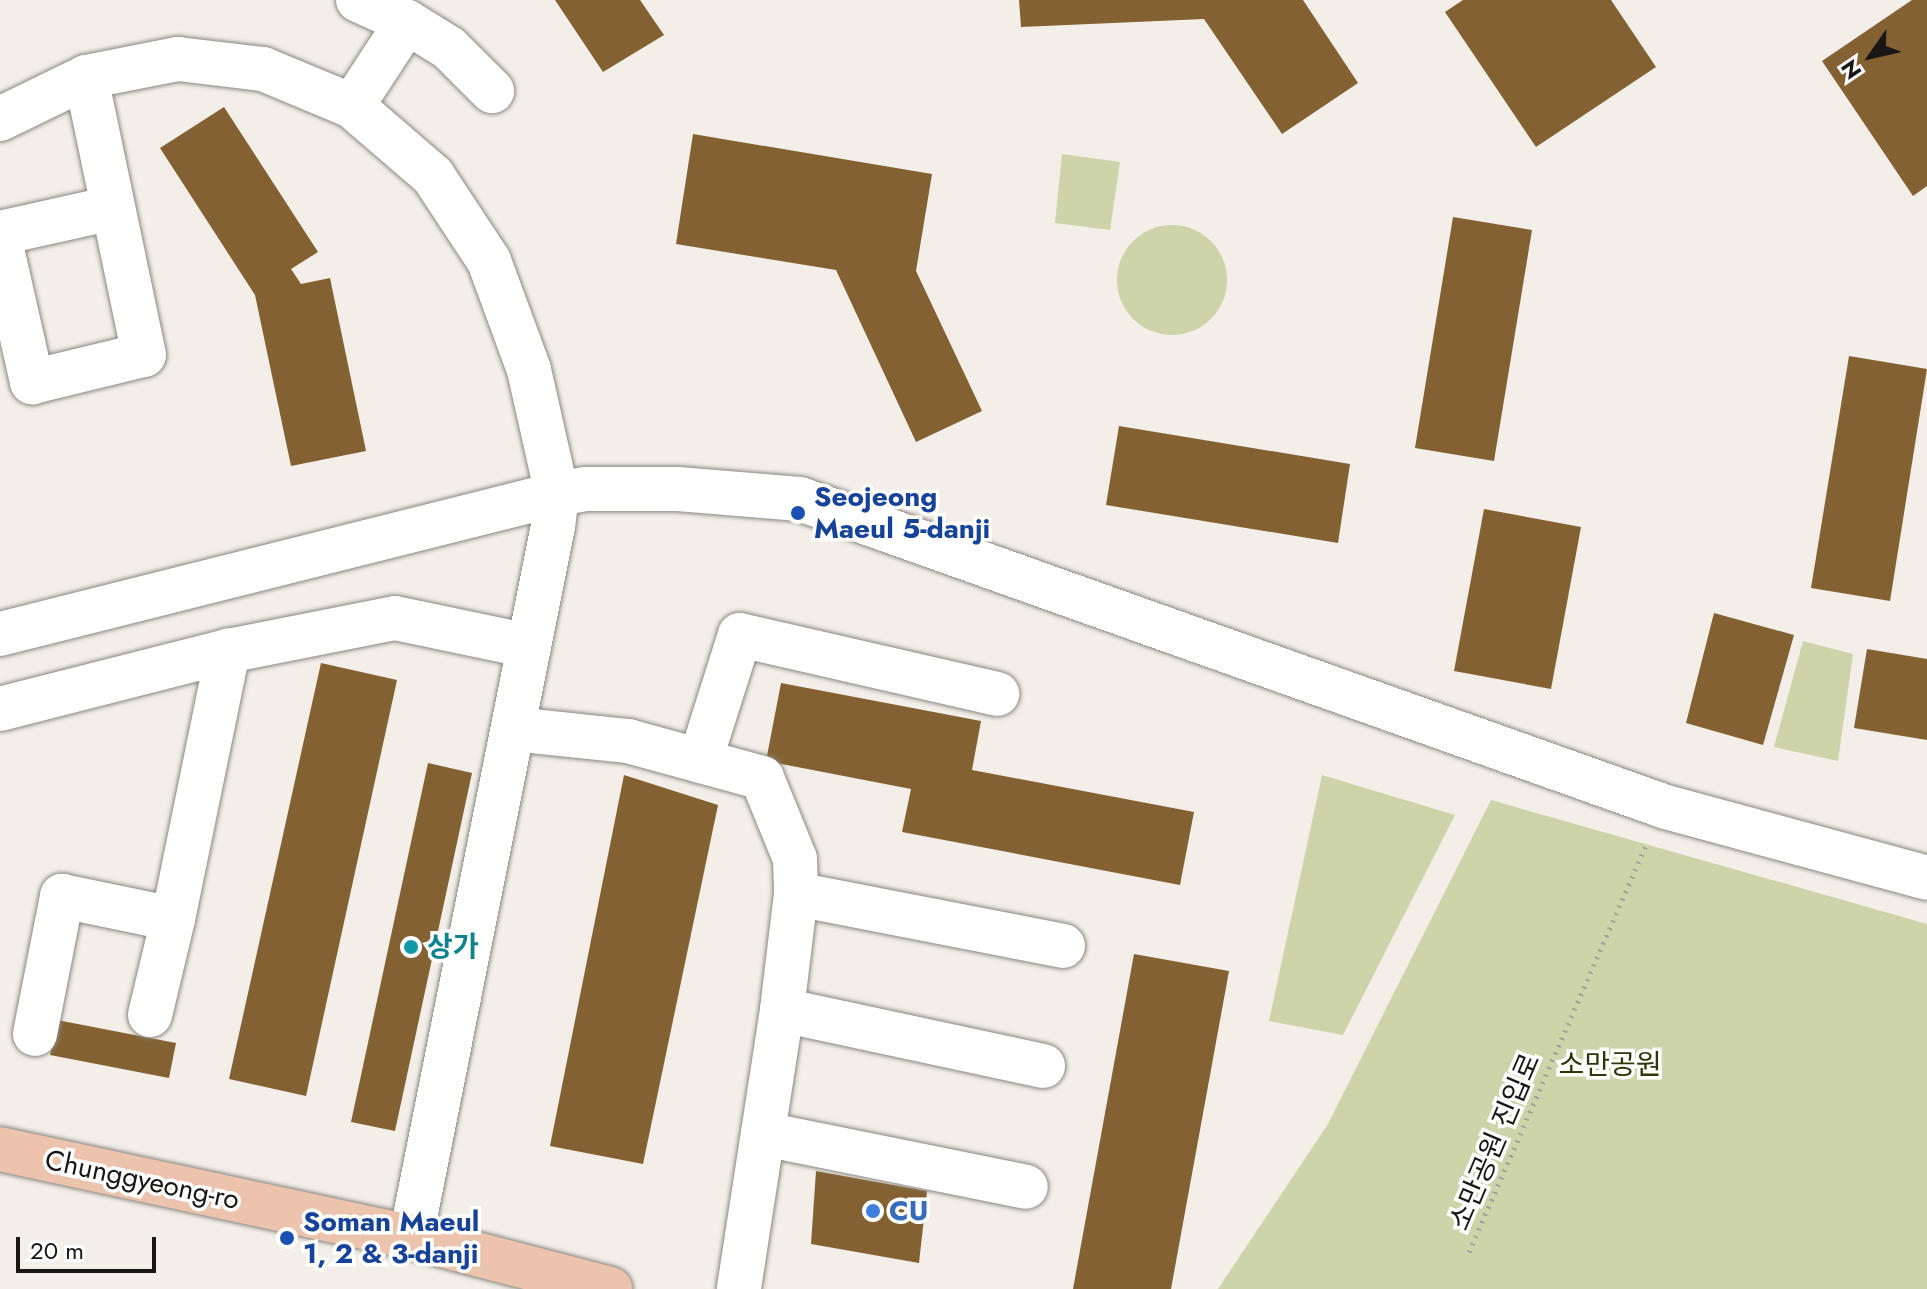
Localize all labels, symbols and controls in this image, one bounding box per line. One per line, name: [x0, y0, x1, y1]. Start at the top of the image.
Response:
north arrow: [1831, 16, 1911, 96]
text: N: [1833, 53, 1869, 86]
place label: Seojeong Maeul 5-danji: [814, 480, 990, 546]
marker: Seojeong Maeul 5-danji: [789, 504, 807, 522]
place label: 상가: [427, 930, 479, 964]
marker: 상가: [402, 938, 420, 956]
park label: 소만공원: [1558, 1048, 1662, 1082]
street label: 소만공원 진입로: [1443, 1049, 1547, 1235]
street label: Chunggyeong-ro: [42, 1143, 242, 1217]
place label: CU: [889, 1194, 928, 1228]
marker: CU: [864, 1202, 882, 1220]
place label: Soman Maeul 1, 2 & 3-danji: [303, 1205, 479, 1271]
scale bar: [20, 1221, 160, 1271]
marker: Soman Maeul 1, 2 & 3-danji: [278, 1229, 296, 1247]
text: 20 m: [30, 1233, 84, 1268]

